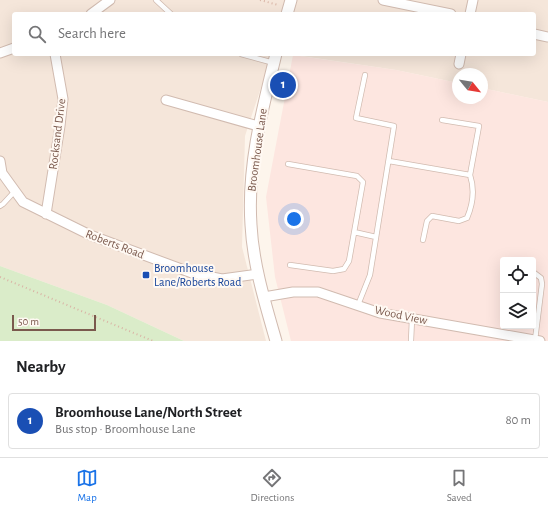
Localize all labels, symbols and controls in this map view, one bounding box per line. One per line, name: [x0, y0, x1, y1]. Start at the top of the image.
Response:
search box: [12, 12, 536, 56]
icon: search: [26, 23, 48, 45]
text: Search here: [58, 26, 126, 41]
north arrow: [452, 68, 488, 104]
pin: 1: [270, 70, 296, 100]
street label: Rocksand Drive: [47, 98, 67, 170]
street label: Broomhouse Lane: [245, 108, 269, 192]
your location: [284, 209, 304, 229]
street label: Roberts Road: [84, 227, 146, 261]
map controls: [500, 257, 536, 329]
button: locate: [500, 257, 536, 293]
place label: Broomhouse Lane/Roberts Road: [154, 262, 241, 288]
marker: Broomhouse Lane/Roberts Road: [141, 270, 151, 280]
button: layers: [500, 293, 536, 329]
street label: Wood View: [374, 304, 428, 326]
scale bar: [12, 313, 96, 332]
text: 50 m: [18, 316, 39, 327]
text: Nearby: [16, 358, 66, 375]
text: Broomhouse Lane/North Street: [55, 405, 242, 420]
text: 1: [28, 414, 32, 427]
text: 80 m: [505, 414, 531, 427]
text: Bus stop · Broomhouse Lane: [55, 423, 195, 436]
tab: Map: [76, 467, 98, 504]
tab: Directions: [250, 467, 294, 504]
tab: Saved: [447, 467, 472, 504]

